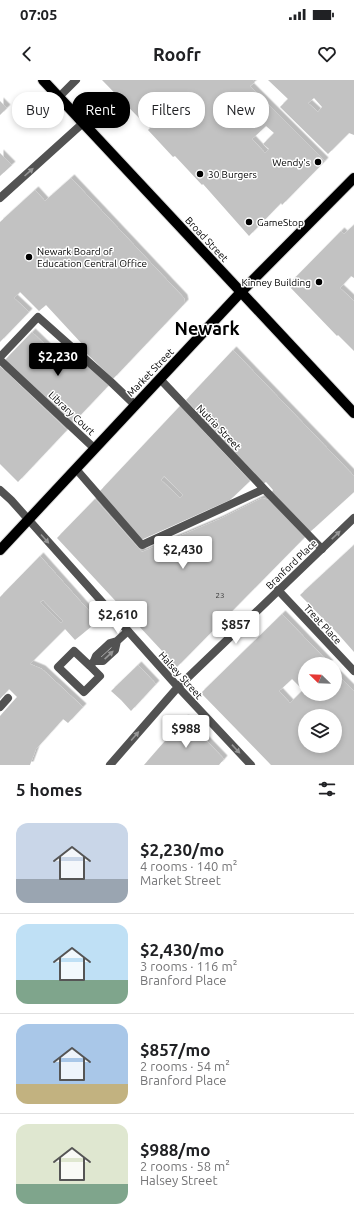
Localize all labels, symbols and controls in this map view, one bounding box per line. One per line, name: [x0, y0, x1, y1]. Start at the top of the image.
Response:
text: 07:05: [20, 6, 58, 23]
icon: back: [16, 43, 38, 65]
icon: heart: [316, 43, 338, 65]
text: Roofr: [153, 44, 201, 64]
chip: Buy: [12, 92, 64, 128]
chip: Rent: [72, 92, 130, 128]
chip: Filters: [138, 92, 205, 128]
chip: New: [213, 92, 269, 128]
place label: Wendy's: [272, 157, 310, 168]
marker: Wendy's: [313, 157, 323, 167]
one-way arrow: [24, 167, 34, 177]
marker: 30 Burgers: [195, 169, 205, 179]
place label: 30 Burgers: [208, 169, 257, 180]
street label: Broad Street: [183, 215, 230, 264]
marker: GameStop: [244, 217, 254, 227]
place label: GameStop: [257, 217, 304, 228]
place label: Newark Board of Education Central Office: [37, 246, 147, 269]
marker: Newark Board of Education Central Office: [24, 252, 34, 262]
place label: Kinney Building: [241, 277, 311, 288]
marker: Kinney Building: [314, 277, 324, 287]
district label: Newark: [174, 318, 240, 338]
pin: $2,230: [25, 343, 91, 377]
street label: Market Street: [125, 346, 176, 399]
text: $2,230: [38, 349, 78, 363]
street label: Library Court: [46, 389, 97, 437]
street label: Nutria Street: [194, 403, 243, 452]
one-way arrow: [331, 530, 341, 540]
one-way arrow: [41, 534, 50, 545]
pin: $2,430: [150, 536, 216, 570]
street label: Branford Place: [264, 537, 319, 591]
text: $2,430: [163, 542, 203, 556]
house number: 23: [215, 591, 225, 600]
pin: $2,610: [85, 601, 151, 635]
street label: Treat Place: [302, 602, 344, 646]
text: $2,610: [98, 607, 138, 621]
pin: $857: [212, 611, 260, 645]
text: $857: [221, 617, 251, 631]
street label: Halsey Street: [157, 649, 205, 701]
one-way arrow: [104, 651, 114, 660]
north arrow: [298, 657, 342, 701]
map controls: [298, 657, 342, 753]
button: layers: [298, 709, 342, 753]
pin: $988: [162, 715, 210, 749]
text: $988: [171, 721, 201, 735]
one-way arrow: [131, 730, 140, 741]
one-way arrow: [232, 744, 241, 755]
icon: filters: [316, 778, 338, 800]
text: 5 homes: [16, 780, 82, 799]
icon: home: [48, 839, 96, 887]
text: $2,230/mo: [140, 840, 224, 859]
text: 4 rooms · 140 m²: [140, 859, 237, 873]
text: Market Street: [140, 873, 221, 887]
icon: home: [48, 940, 96, 988]
text: $2,430/mo: [140, 940, 224, 959]
text: 3 rooms · 116 m²: [140, 959, 237, 973]
text: Branford Place: [140, 973, 226, 987]
icon: home: [48, 1040, 96, 1088]
text: $857/mo: [140, 1040, 210, 1059]
text: 2 rooms · 54 m²: [140, 1059, 230, 1073]
text: Branford Place: [140, 1073, 226, 1087]
icon: home: [48, 1140, 96, 1188]
text: $988/mo: [140, 1140, 210, 1159]
text: 2 rooms · 58 m²: [140, 1159, 230, 1173]
text: Halsey Street: [140, 1173, 218, 1187]

